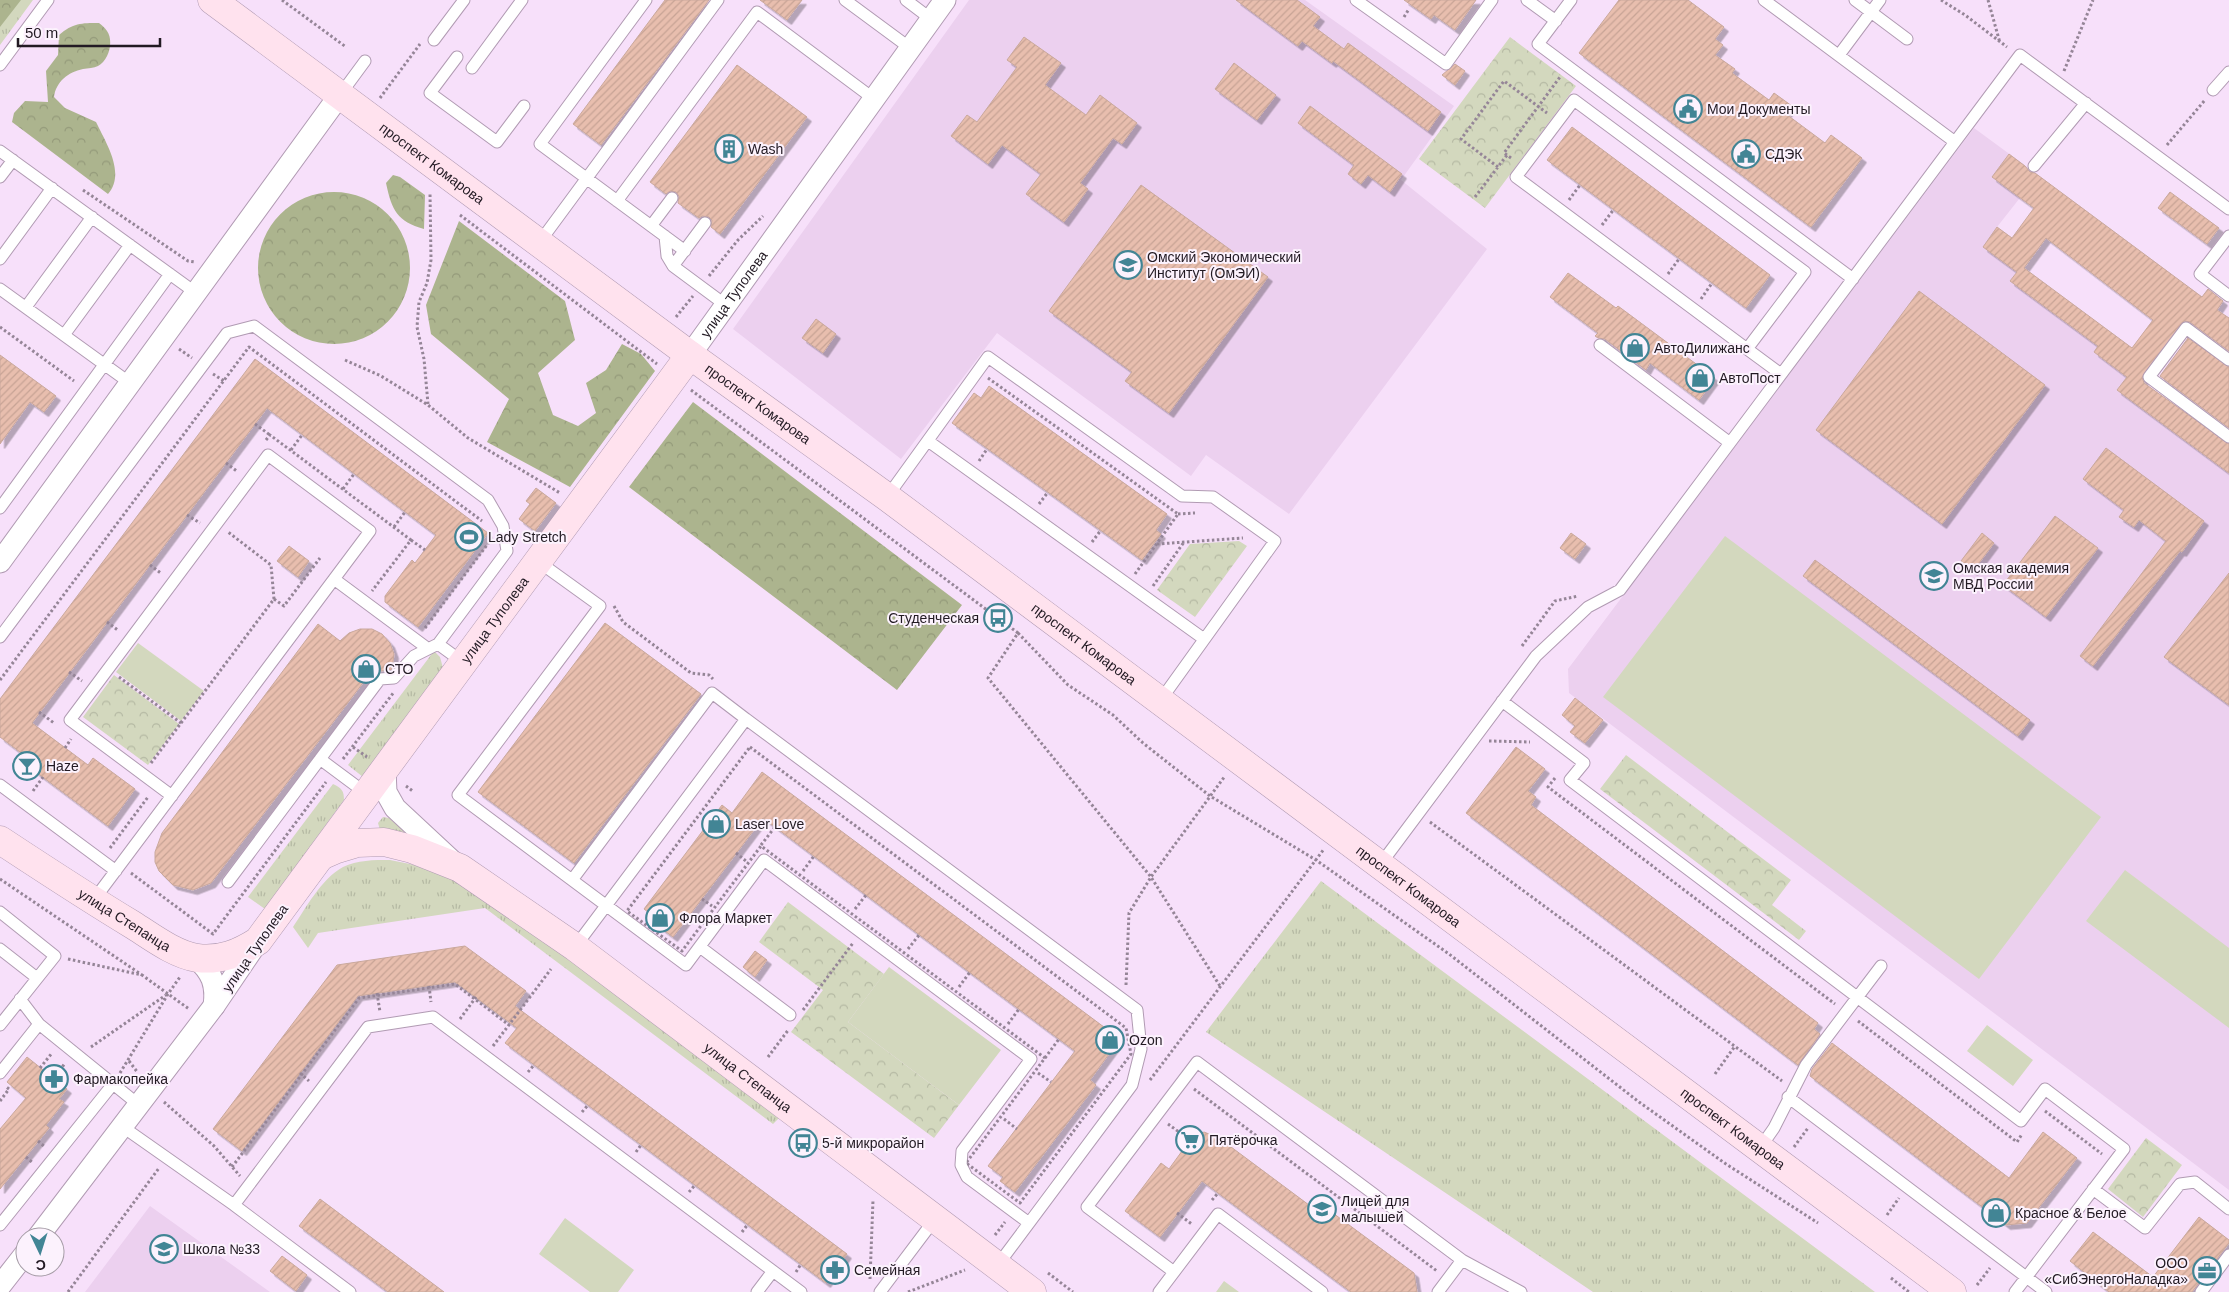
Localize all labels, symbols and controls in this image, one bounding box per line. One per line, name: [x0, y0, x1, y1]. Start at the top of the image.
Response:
scale bar: [18, 15, 160, 47]
text: 50 m: [25, 24, 58, 41]
public building icon: Мои Документы: [1673, 94, 1703, 124]
place label: Мои Документы: [1707, 101, 1810, 117]
street label: проспект Комарова: [377, 119, 488, 208]
building icon: Wash: [714, 134, 744, 164]
public building icon: СДЭК: [1731, 139, 1761, 169]
place label: Wash: [748, 141, 783, 157]
place label: СДЭК: [1765, 146, 1803, 162]
street label: улица Туполева: [697, 247, 771, 341]
place label: Омский Экономический Институт (ОмЭИ): [1147, 249, 1301, 281]
school or university icon: Омский Экономический Институт (ОмЭИ): [1113, 250, 1143, 280]
shop icon: АвтоДилижанс: [1620, 333, 1650, 363]
place label: АвтоДилижанс: [1654, 340, 1750, 356]
street label: проспект Комарова: [702, 360, 814, 447]
shop icon: АвтоПост: [1685, 363, 1715, 393]
place label: АвтоПост: [1719, 370, 1781, 386]
sports icon: Lady Stretch: [454, 522, 484, 552]
place label: Lady Stretch: [488, 529, 567, 545]
place label: Омская академия МВД России: [1953, 560, 2069, 592]
school or university icon: Омская академия МВД России: [1919, 561, 1949, 591]
street label: улица Туполева: [458, 573, 532, 666]
street label: проспект Комарова: [1029, 600, 1139, 688]
bus stop icon: Студенческая: [983, 603, 1013, 633]
place label: Студенческая: [888, 610, 979, 626]
shop icon: СТО: [351, 654, 381, 684]
place label: СТО: [385, 661, 414, 677]
bar icon: Haze: [12, 751, 42, 781]
place label: Haze: [46, 758, 79, 774]
shop icon: Laser Love: [701, 809, 731, 839]
place label: Laser Love: [735, 816, 804, 832]
street label: проспект Комарова: [1353, 842, 1464, 931]
street label: улица Степанца: [75, 885, 173, 955]
street label: улица Туполева: [219, 901, 291, 995]
shop icon: Флора Маркет: [645, 903, 675, 933]
place label: Флора Маркет: [679, 910, 773, 926]
shop icon: Ozon: [1095, 1025, 1125, 1055]
place label: Ozon: [1129, 1032, 1162, 1048]
street label: улица Степанца: [701, 1039, 795, 1116]
pharmacy icon: Фармакопейка: [39, 1064, 69, 1094]
place label: Фармакопейка: [73, 1071, 168, 1087]
street label: проспект Комарова: [1678, 1084, 1789, 1173]
supermarket icon: Пятёрочка: [1175, 1125, 1205, 1155]
bus stop icon: 5-й микрорайон: [788, 1128, 818, 1158]
place label: Пятёрочка: [1209, 1132, 1278, 1148]
place label: 5-й микрорайон: [822, 1135, 924, 1151]
place label: Лицей для малышей: [1341, 1193, 1409, 1225]
school or university icon: Лицей для малышей: [1307, 1194, 1337, 1224]
shop icon: Красное & Белое: [1981, 1198, 2011, 1228]
place label: Красное & Белое: [2015, 1205, 2127, 1221]
north arrow: [15, 1227, 65, 1277]
school or university icon: Школа №33: [149, 1234, 179, 1264]
place label: Школа №33: [183, 1241, 260, 1257]
pharmacy icon: Семейная: [820, 1255, 850, 1285]
place label: ООО «СибЭнергоНаладка»: [2044, 1255, 2188, 1287]
office icon: ООО «СибЭнергоНаладка»: [2192, 1256, 2222, 1286]
text: С: [35, 1257, 47, 1273]
place label: Семейная: [854, 1262, 920, 1278]

